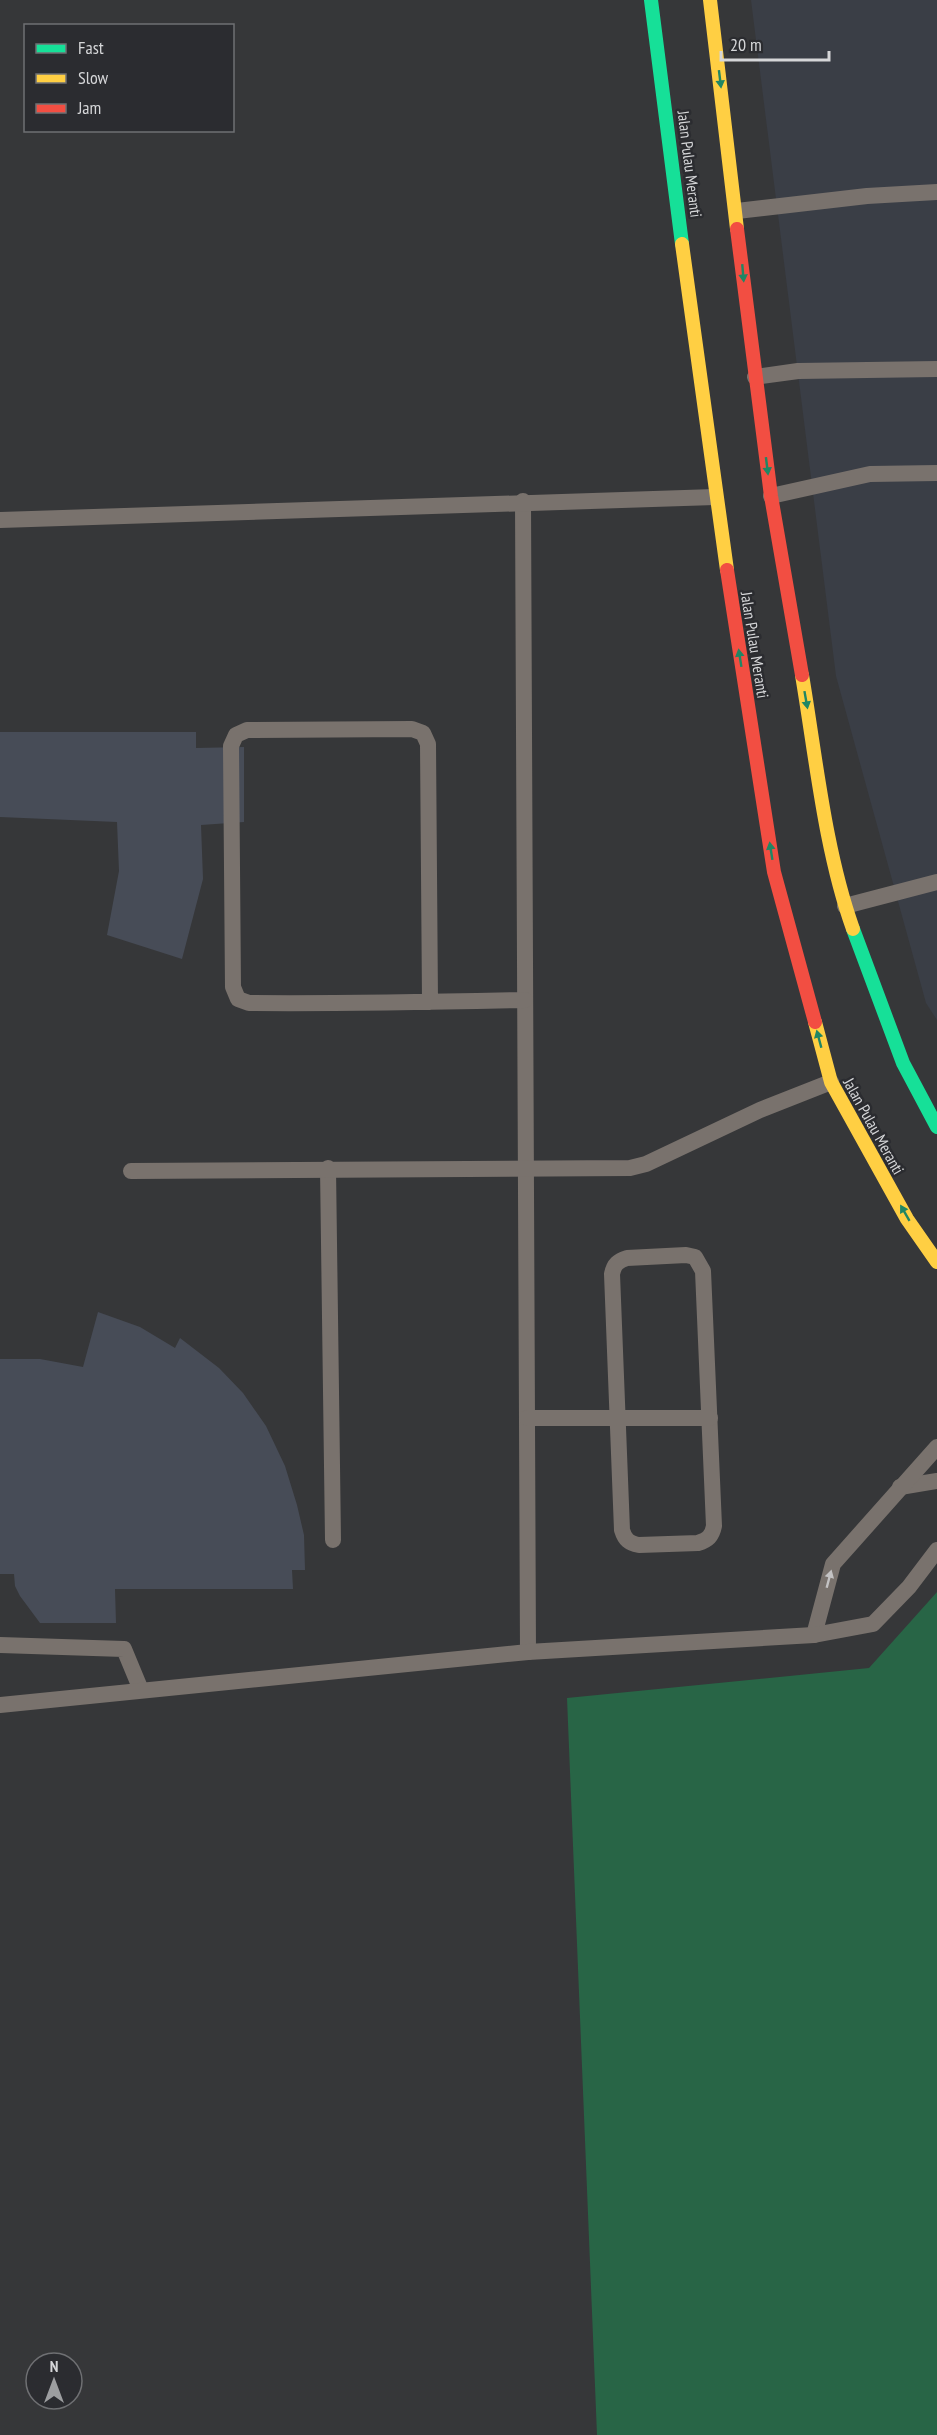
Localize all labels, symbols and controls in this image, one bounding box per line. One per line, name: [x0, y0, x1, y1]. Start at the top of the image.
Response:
legend: [24, 24, 234, 132]
scale bar: [721, 24, 829, 62]
text: 20 m: [730, 33, 762, 56]
text: Fast: [78, 36, 104, 59]
text: Slow: [78, 66, 109, 89]
one-way arrow: [716, 69, 725, 88]
text: Jam: [77, 96, 101, 119]
street label: Jalan Pulau Meranti: [673, 108, 706, 219]
one-way arrow: [738, 263, 748, 282]
one-way arrow: [762, 457, 772, 476]
street label: Jalan Pulau Meranti: [737, 589, 773, 700]
one-way arrow: [735, 648, 744, 667]
one-way arrow: [802, 690, 811, 709]
one-way arrow: [766, 841, 775, 860]
one-way arrow: [814, 1030, 823, 1048]
street label: Jalan Pulau Meranti: [839, 1073, 909, 1178]
one-way arrow: [900, 1205, 910, 1222]
one-way arrow: [824, 1569, 834, 1588]
north arrow: [24, 2351, 84, 2411]
text: N: [50, 2356, 58, 2376]

